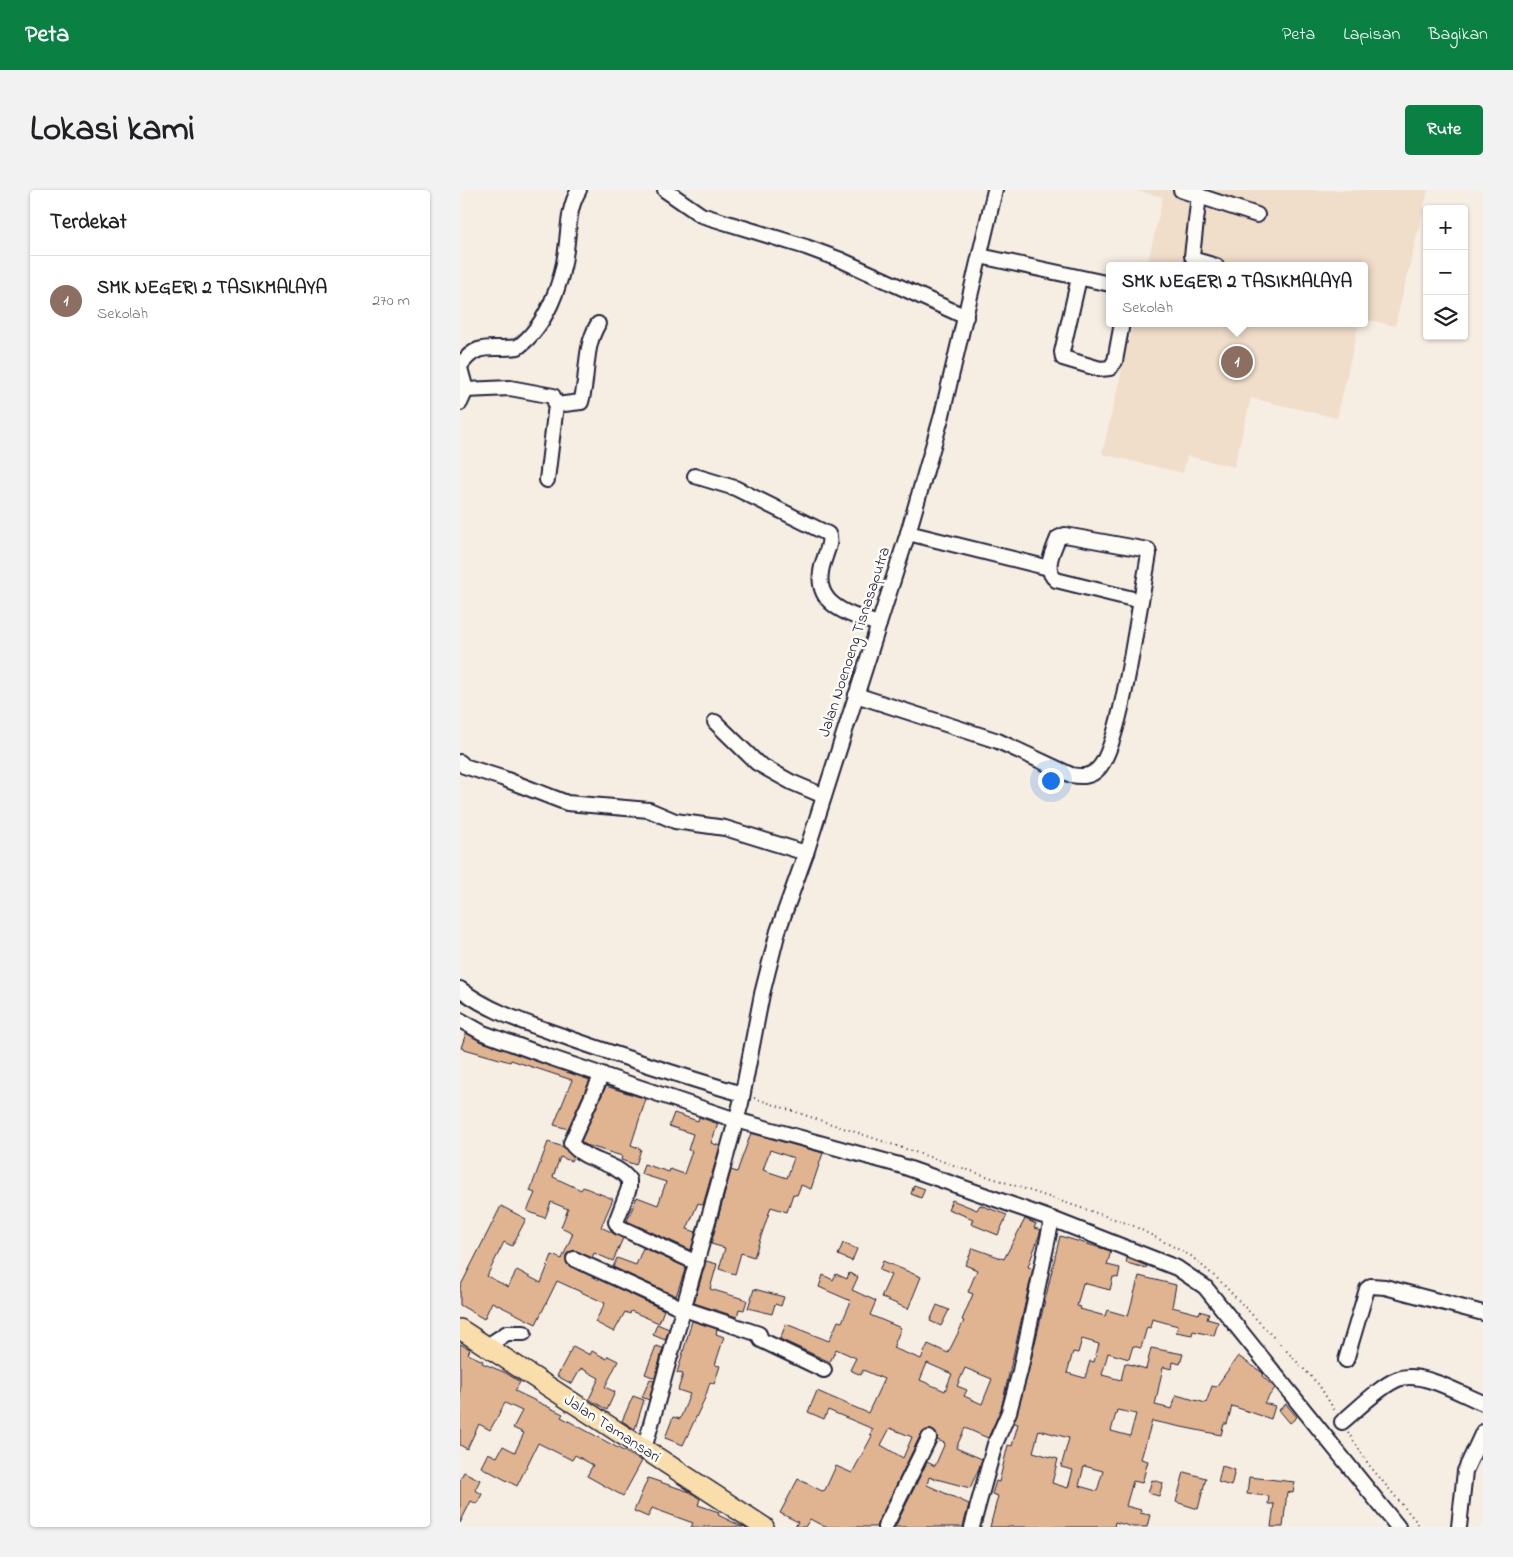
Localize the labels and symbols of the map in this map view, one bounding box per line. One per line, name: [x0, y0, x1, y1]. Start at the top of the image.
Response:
pin: 1: [1221, 343, 1253, 381]
street label: Jalan Noenoeng Tisnasaputra: [813, 544, 897, 740]
your location: [1038, 768, 1064, 794]
street label: Jalan Tamansari: [559, 1389, 665, 1469]

